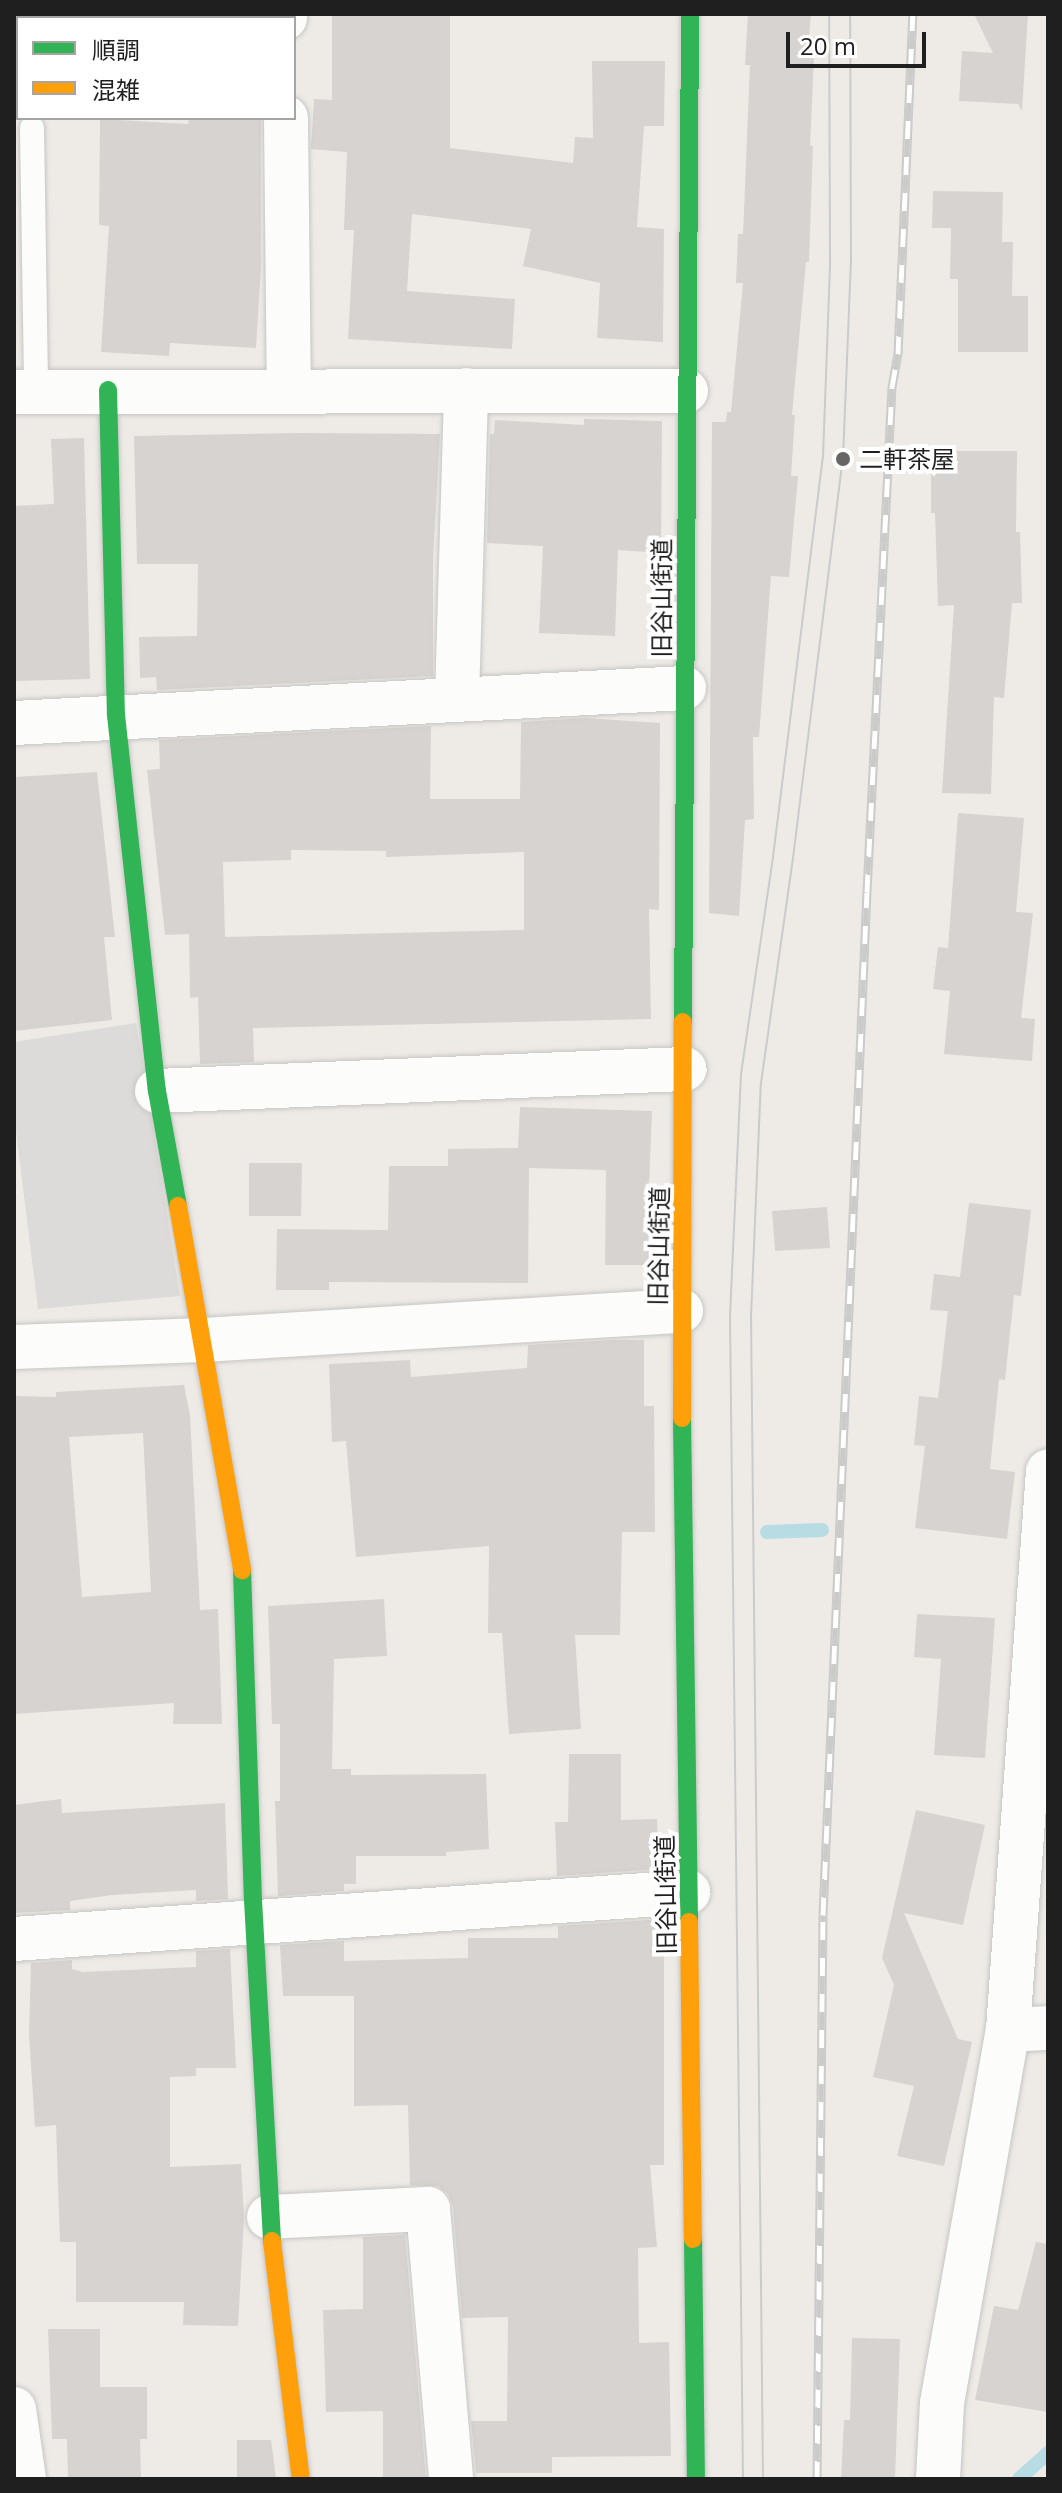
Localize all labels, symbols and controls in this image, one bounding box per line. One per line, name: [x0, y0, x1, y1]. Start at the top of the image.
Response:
legend: [16, 16, 296, 120]
scale bar: [790, 16, 930, 66]
text: 20 m: [800, 29, 856, 62]
text: 順調: [92, 33, 140, 66]
text: 混雑: [92, 73, 140, 106]
place label: 二軒茶屋: [859, 445, 955, 473]
marker: 二軒茶屋: [834, 450, 852, 468]
street label: 旧谷山街道: [647, 538, 675, 658]
street label: 旧谷山街道: [643, 1186, 673, 1306]
street label: 旧谷山街道: [650, 1835, 680, 1955]

